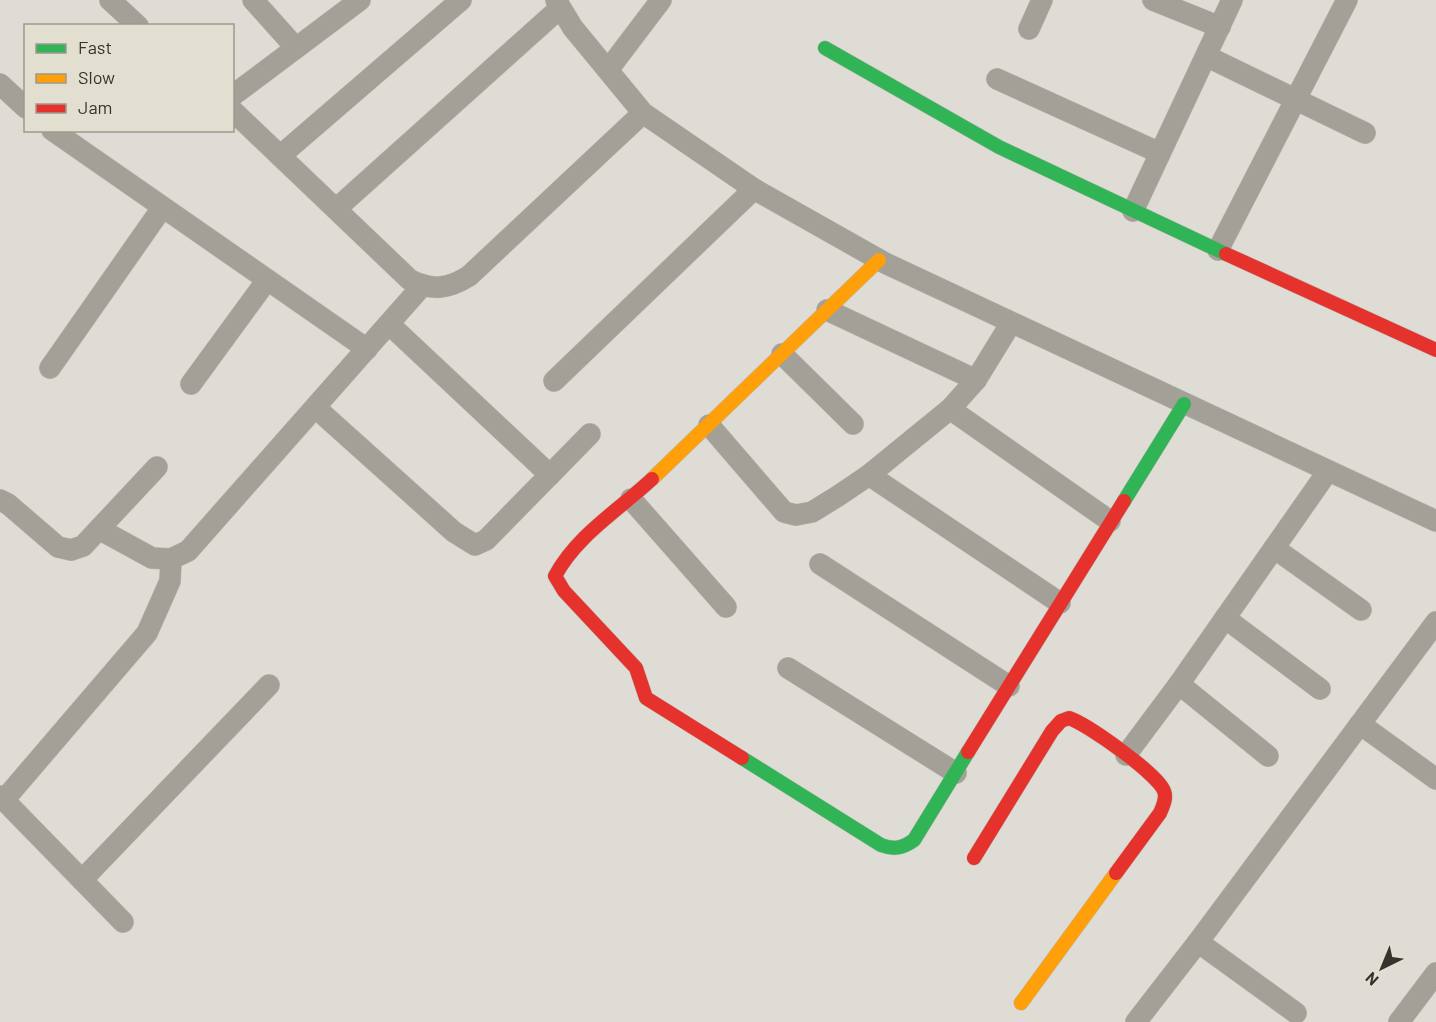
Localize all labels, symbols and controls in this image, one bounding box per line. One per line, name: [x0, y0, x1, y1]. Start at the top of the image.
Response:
legend: [24, 24, 234, 132]
text: Fast: [78, 36, 112, 58]
text: Slow: [78, 66, 115, 88]
text: Jam: [78, 96, 112, 118]
north arrow: [1352, 938, 1412, 998]
text: N: [1361, 969, 1382, 990]

